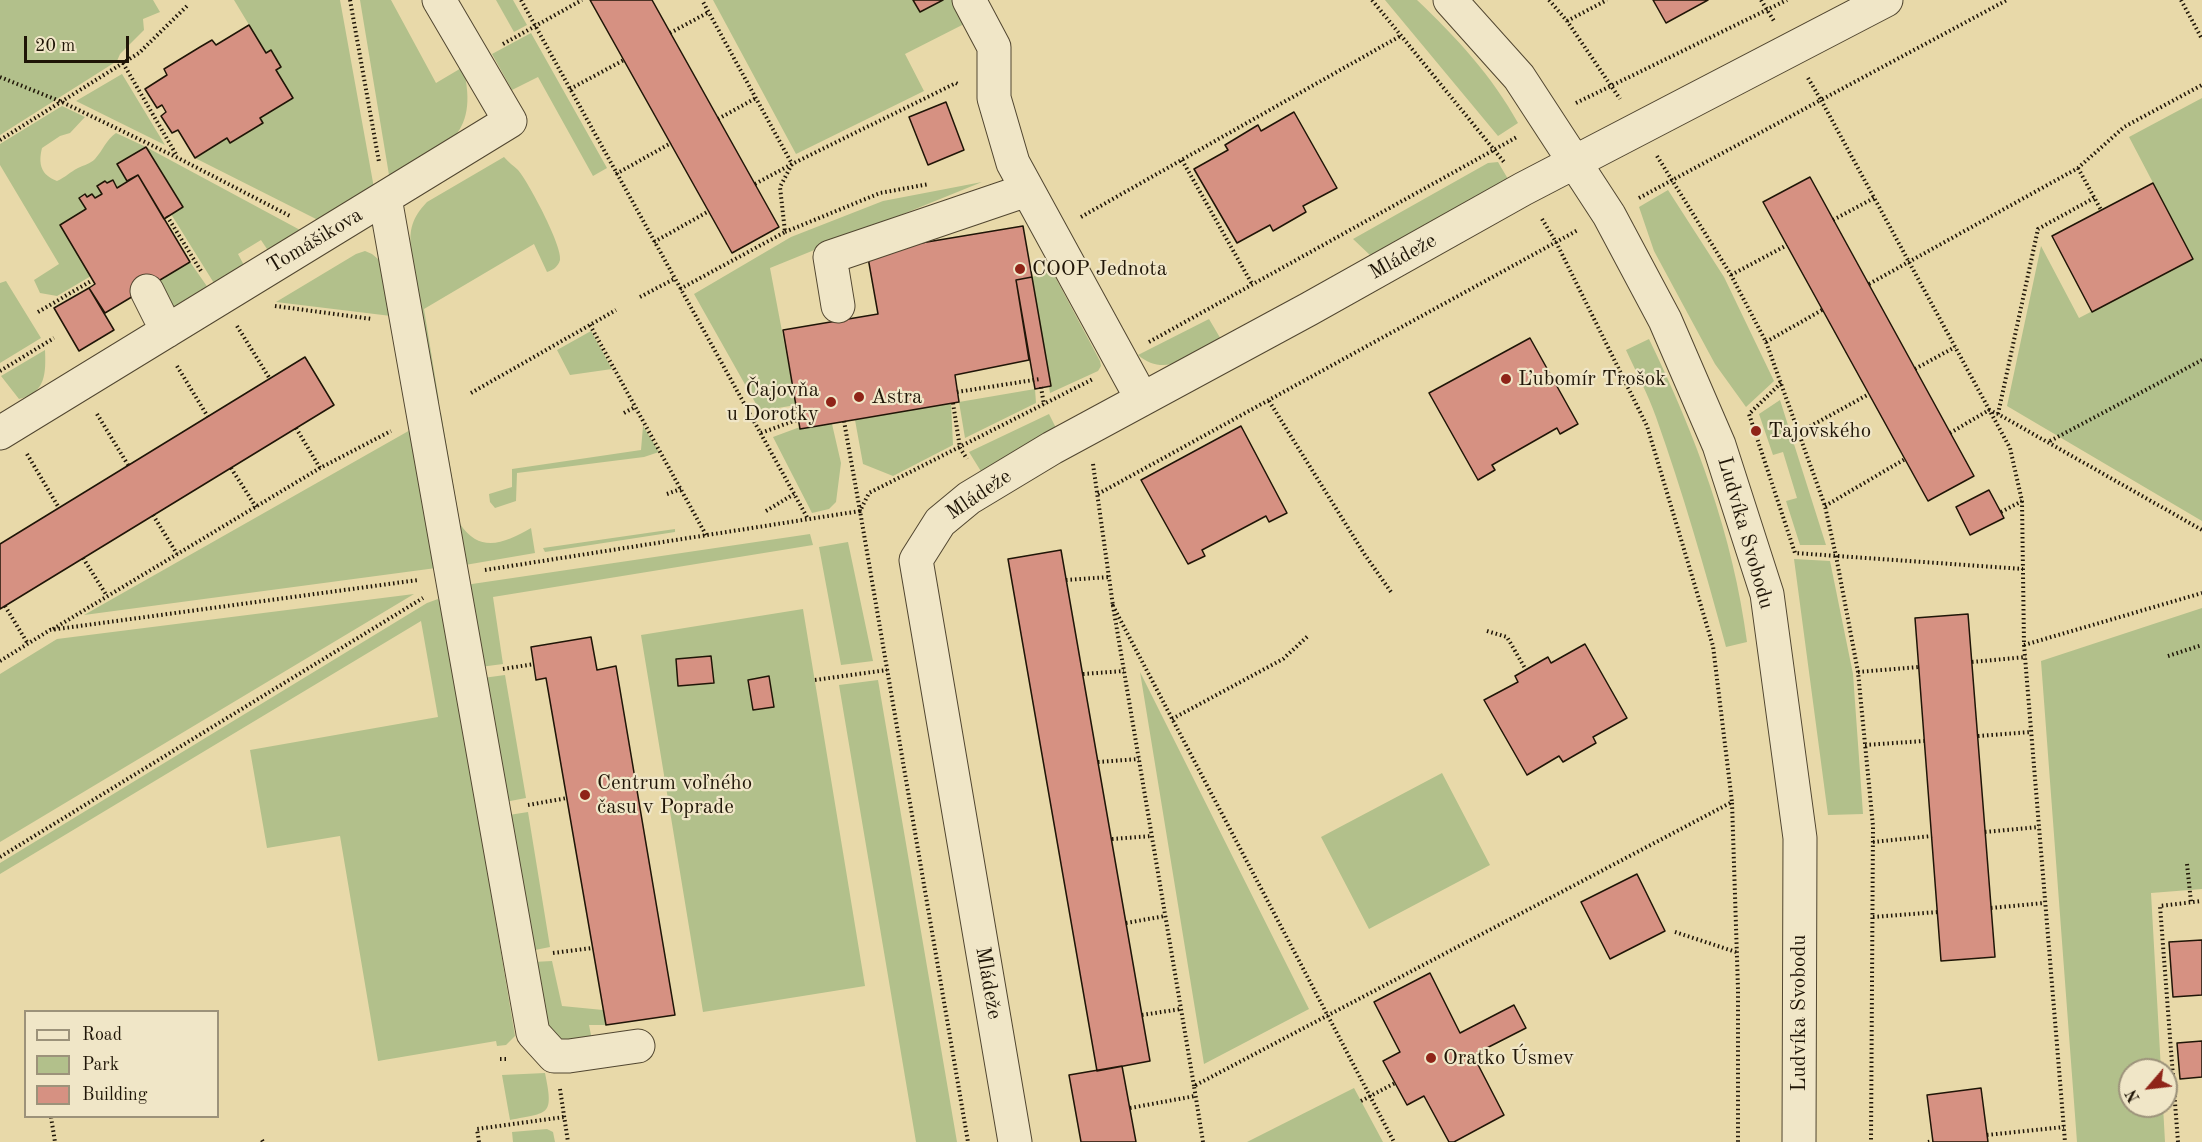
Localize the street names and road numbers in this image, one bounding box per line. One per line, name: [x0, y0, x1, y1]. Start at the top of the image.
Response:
street label: Tomášikova: [263, 203, 367, 279]
street label: Mládeže: [1365, 228, 1441, 286]
street label: Ludvíka Svobodu: [1711, 454, 1779, 612]
street label: Mládeže: [942, 464, 1016, 526]
street label: Ludvíka Svobodu: [1786, 934, 1812, 1092]
street label: Mládeže: [969, 945, 1007, 1021]

